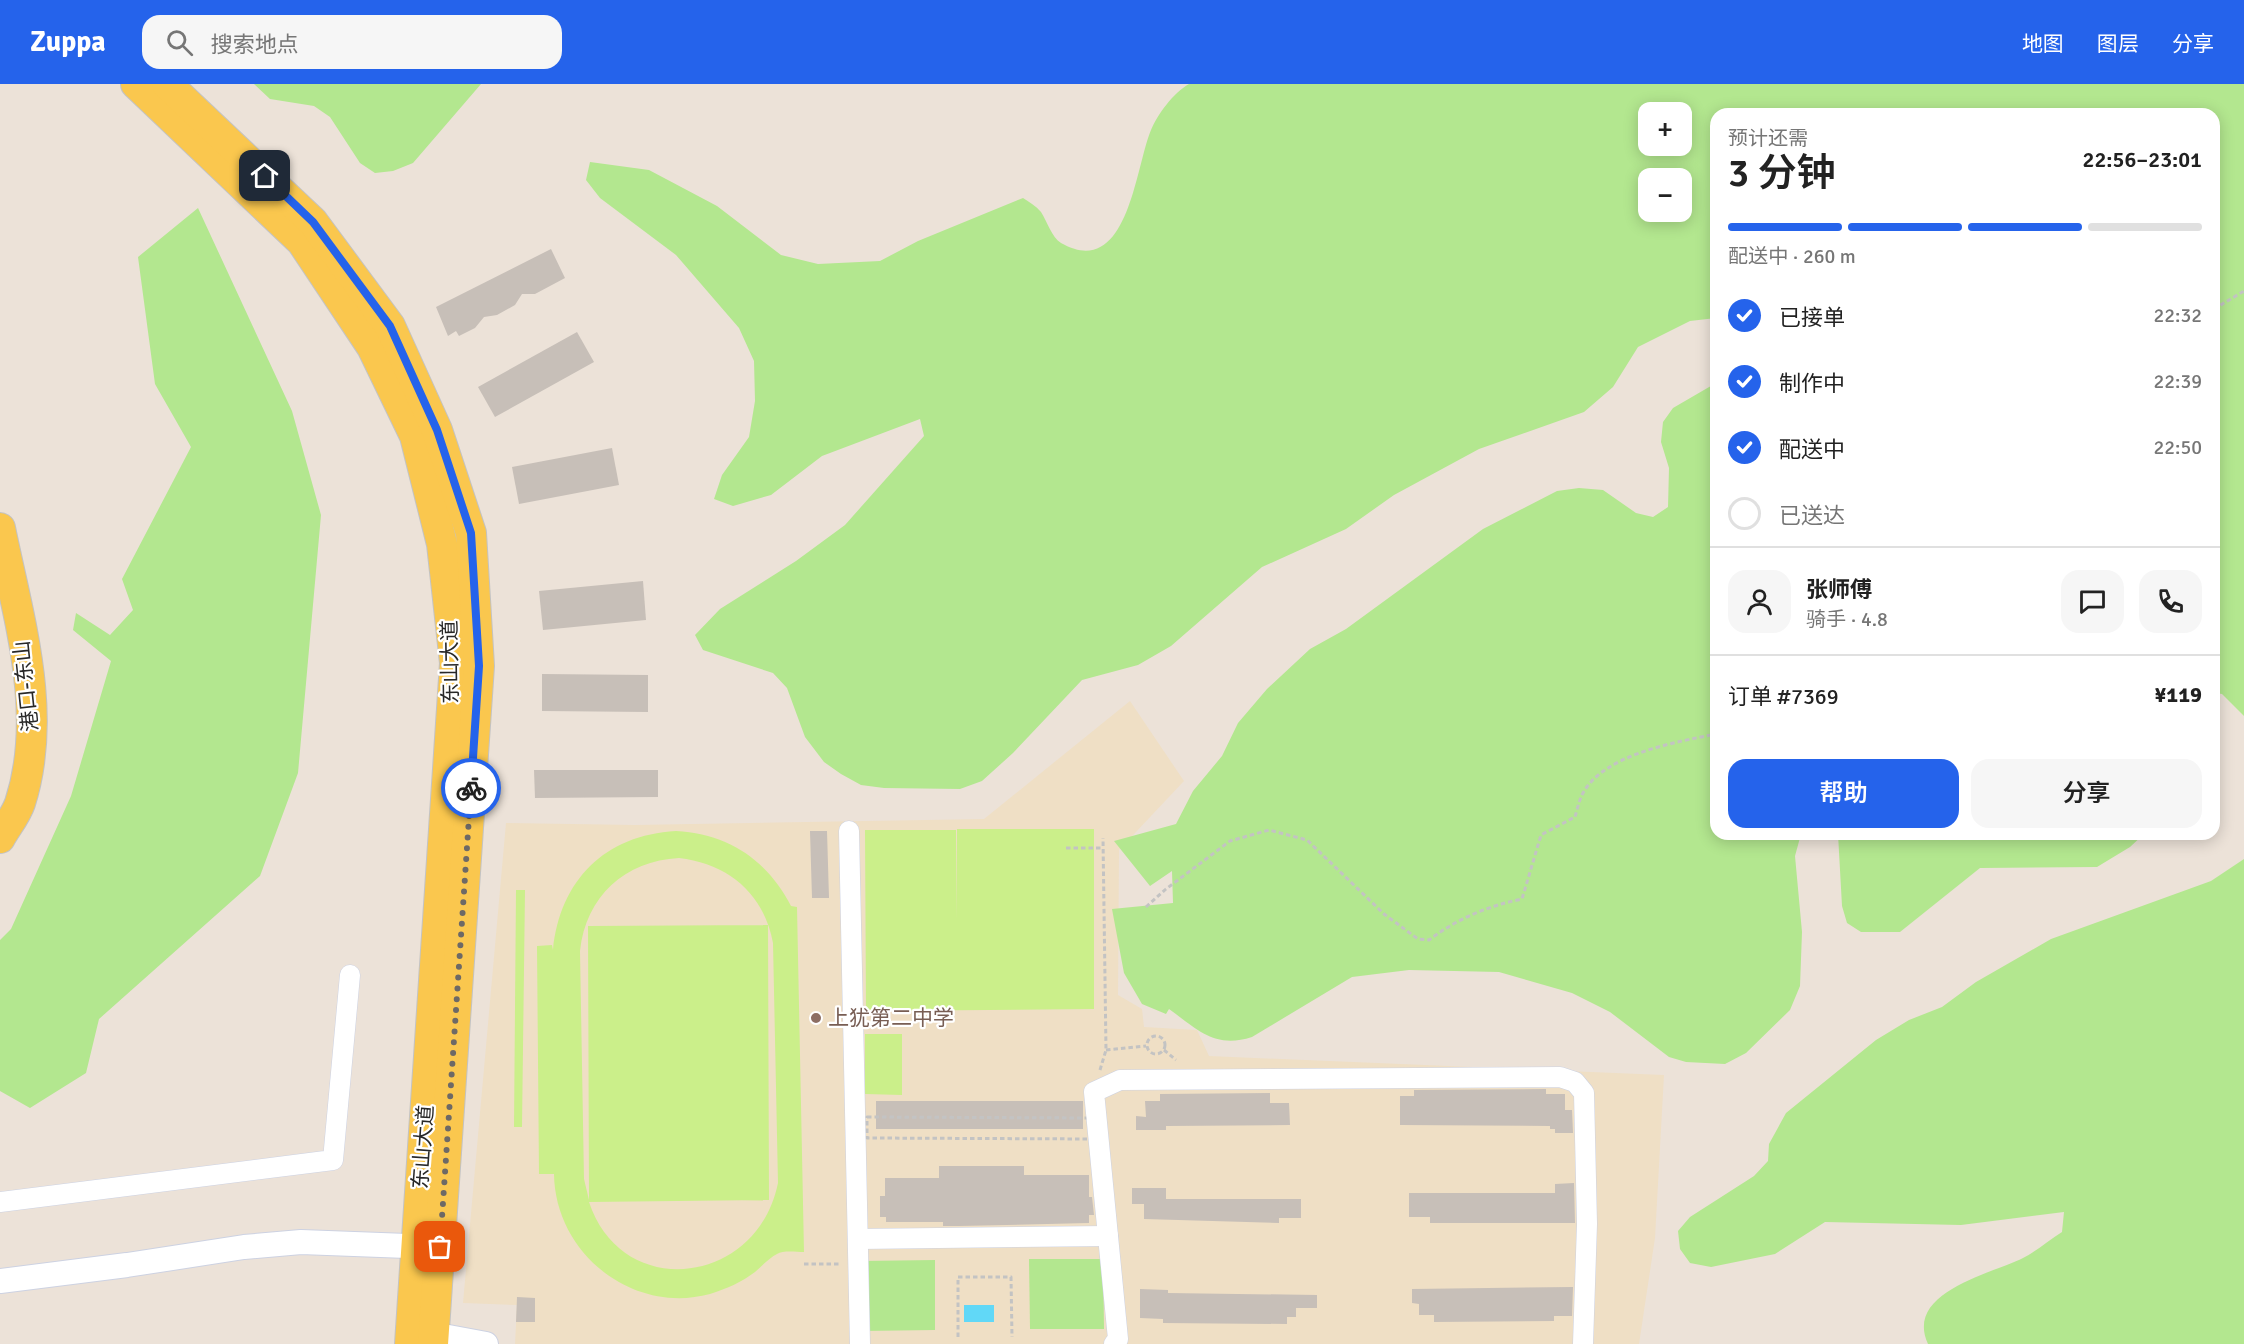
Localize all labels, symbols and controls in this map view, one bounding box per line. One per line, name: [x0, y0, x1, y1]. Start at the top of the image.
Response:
search box: [142, 15, 562, 69]
text: Zuppa: [30, 25, 106, 59]
icon: search: [163, 26, 196, 59]
text: 搜索地点: [211, 31, 299, 58]
text: 地图: [2022, 31, 2064, 57]
text: 图层: [2097, 31, 2139, 57]
text: 分享: [2172, 31, 2214, 57]
map controls: [1638, 102, 1692, 222]
button: +: [1638, 102, 1692, 156]
text: 预计还需: [1728, 126, 1808, 151]
text: 22:56–23:01: [2083, 146, 2202, 173]
text: 3 分钟: [1728, 149, 1836, 197]
pin: [239, 150, 290, 201]
icon: home: [248, 159, 281, 192]
button: −: [1638, 168, 1692, 222]
text: 配送中 · 260 m: [1728, 244, 1856, 269]
icon: check: [1728, 299, 1761, 332]
text: 22:32: [2153, 303, 2202, 328]
text: 已接单: [1779, 304, 1845, 331]
icon: check: [1728, 365, 1761, 398]
text: 22:39: [2153, 369, 2202, 394]
text: 制作中: [1779, 370, 1845, 397]
icon: check: [1728, 431, 1761, 464]
text: 22:50: [2153, 435, 2202, 460]
text: 配送中: [1779, 436, 1845, 463]
text: 已送达: [1779, 502, 1845, 529]
button: person: [1728, 570, 1791, 633]
button: chat: [2061, 570, 2124, 633]
button: phone: [2139, 570, 2202, 633]
text: 张师傅: [1806, 576, 1872, 603]
text: 骑手 · 4.8: [1806, 607, 1888, 632]
street label: 东山大道: [436, 620, 464, 704]
street label: 港口-东山: [8, 639, 44, 733]
text: ¥119: [2154, 681, 2202, 708]
text: 订单 #7369: [1728, 683, 1839, 710]
courier: [441, 758, 501, 818]
button: 帮助: [1728, 759, 1959, 828]
button: 分享: [1971, 759, 2202, 828]
icon: bike: [455, 772, 488, 805]
place label: 上犹第二中学: [828, 1005, 954, 1031]
marker: 上犹第二中学: [809, 1011, 823, 1025]
street label: 东山大道: [407, 1104, 439, 1190]
pin: [414, 1221, 465, 1272]
icon: bag: [423, 1230, 456, 1263]

